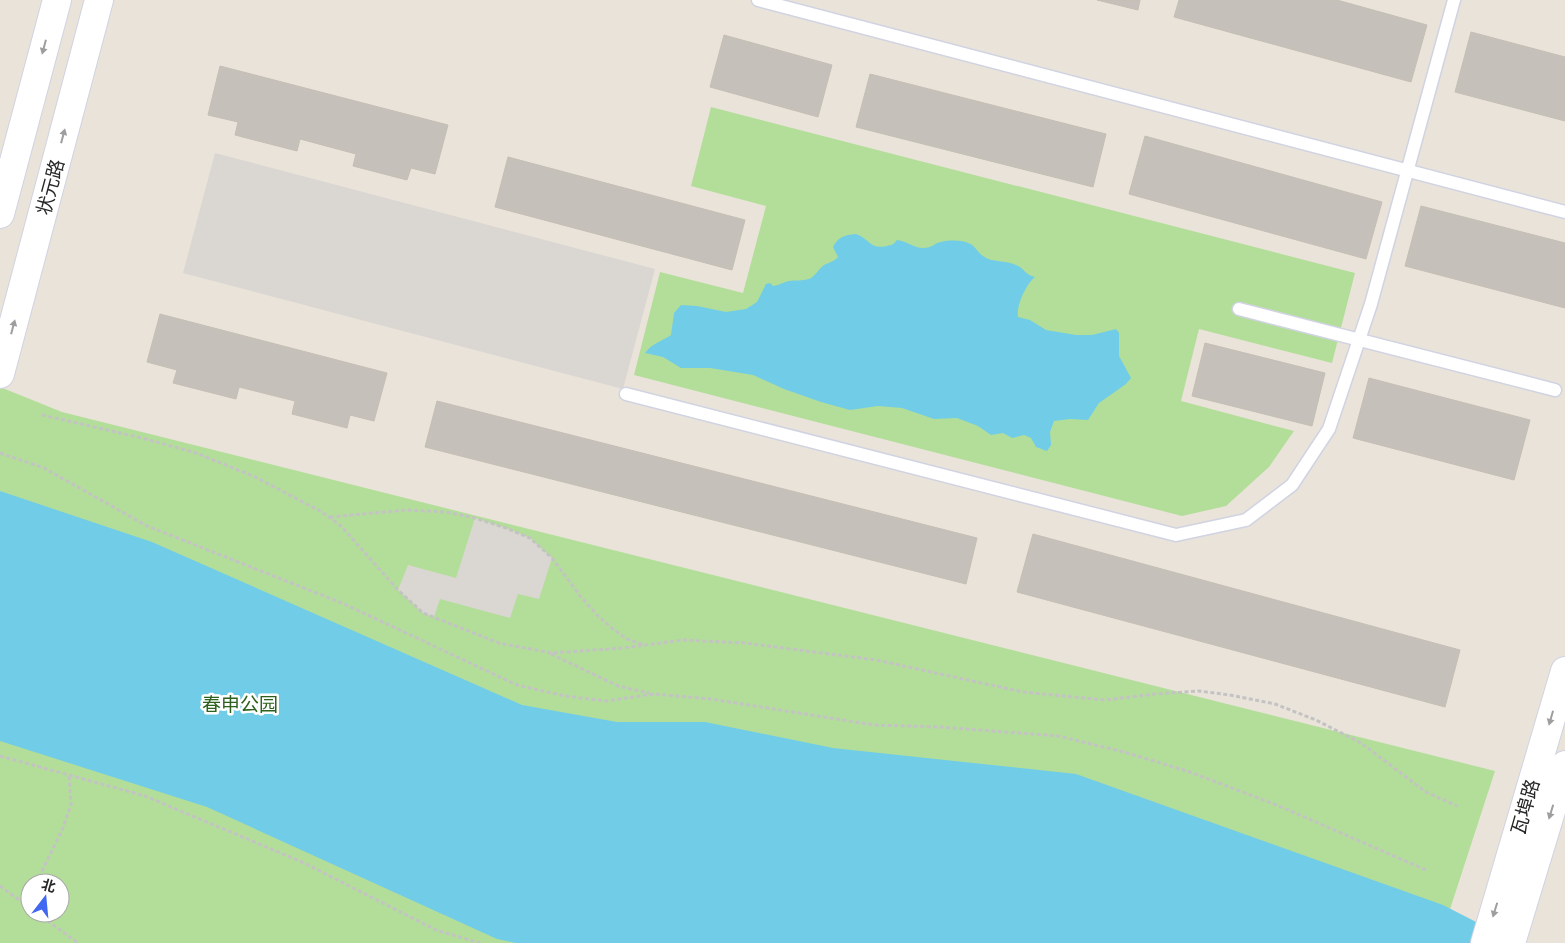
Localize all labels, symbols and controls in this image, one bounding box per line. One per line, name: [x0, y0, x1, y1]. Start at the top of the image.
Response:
one-way arrow: [40, 40, 48, 55]
one-way arrow: [59, 128, 67, 143]
street label: 状元路: [30, 156, 71, 218]
one-way arrow: [9, 319, 17, 334]
park label: 春申公园: [202, 691, 278, 718]
one-way arrow: [1547, 710, 1555, 725]
street label: 瓦埠路: [1505, 776, 1546, 838]
one-way arrow: [1546, 804, 1554, 819]
north arrow: [20, 873, 70, 923]
text: 北: [39, 874, 58, 897]
one-way arrow: [1490, 902, 1498, 917]

